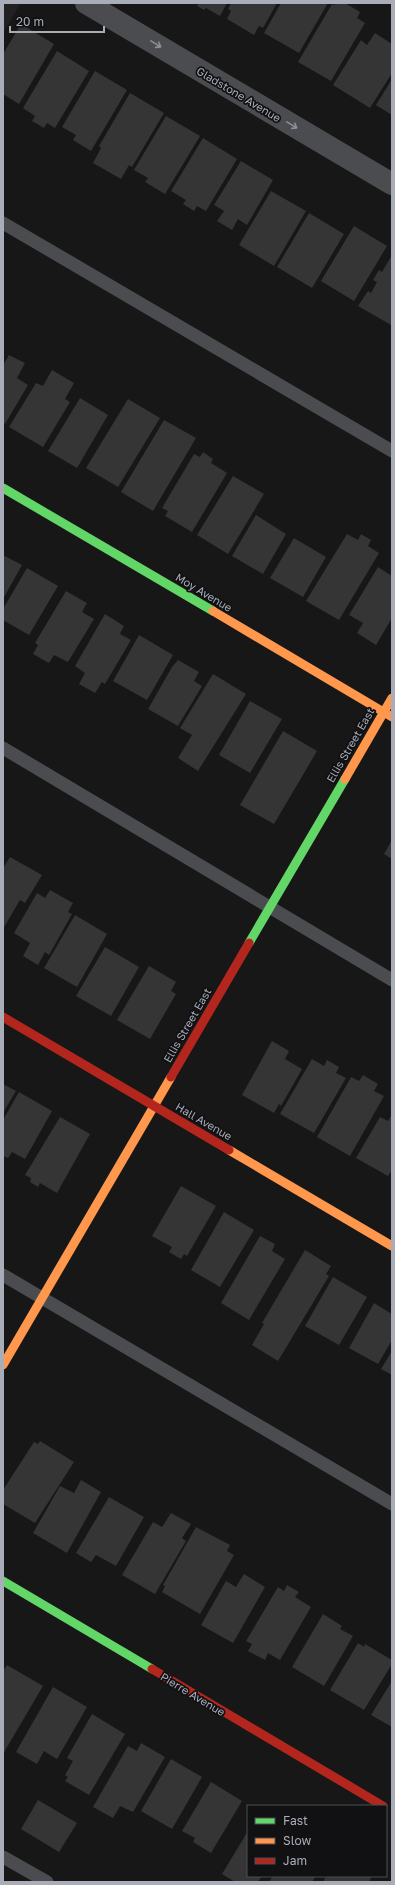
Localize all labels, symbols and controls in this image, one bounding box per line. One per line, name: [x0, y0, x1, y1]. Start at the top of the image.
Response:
scale bar: [10, 8, 104, 34]
text: 20 m: [16, 14, 44, 29]
one-way arrow: [150, 41, 162, 49]
street label: Gladstone Avenue: [195, 64, 283, 124]
one-way arrow: [286, 121, 297, 129]
street label: Moy Avenue: [173, 570, 235, 614]
street label: Ellis Street East: [323, 706, 377, 784]
street label: Ellis Street East: [160, 986, 214, 1064]
street label: Hall Avenue: [173, 1100, 235, 1142]
street label: Pierre Avenue: [158, 1670, 228, 1718]
legend: [247, 1805, 387, 1877]
text: Fast: [283, 1813, 308, 1828]
text: Slow: [283, 1833, 311, 1848]
text: Jam: [283, 1853, 307, 1868]

